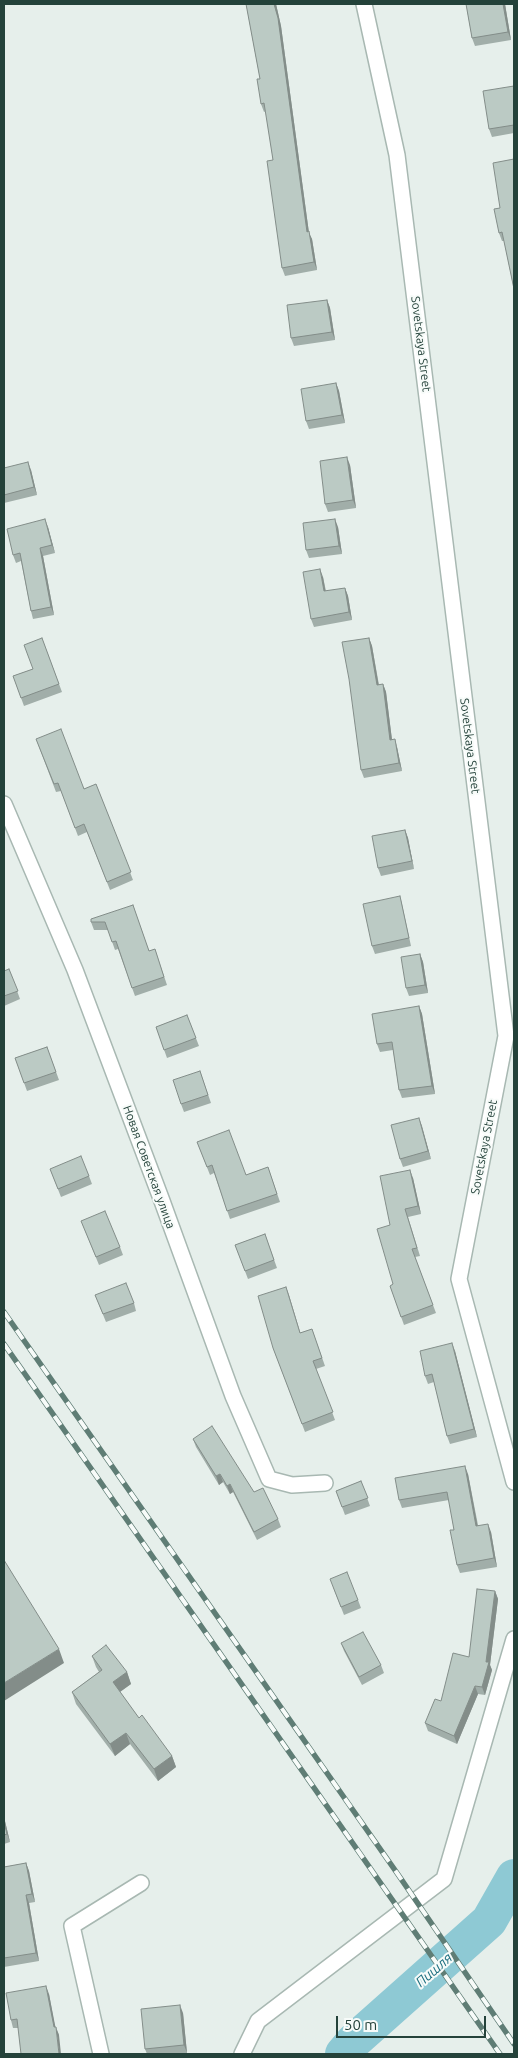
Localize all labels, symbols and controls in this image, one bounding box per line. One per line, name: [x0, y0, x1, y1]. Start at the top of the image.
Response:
street label: Sovetskaya Street: [408, 295, 434, 393]
street label: Sovetskaya Street: [457, 697, 483, 795]
street label: Sovetskaya Street: [468, 1098, 500, 1196]
street label: Новая Советская улица: [120, 1103, 178, 1231]
water label: Пишля: [412, 1950, 456, 1990]
scale bar: [338, 2006, 488, 2038]
text: 50 m: [344, 2016, 377, 2033]

